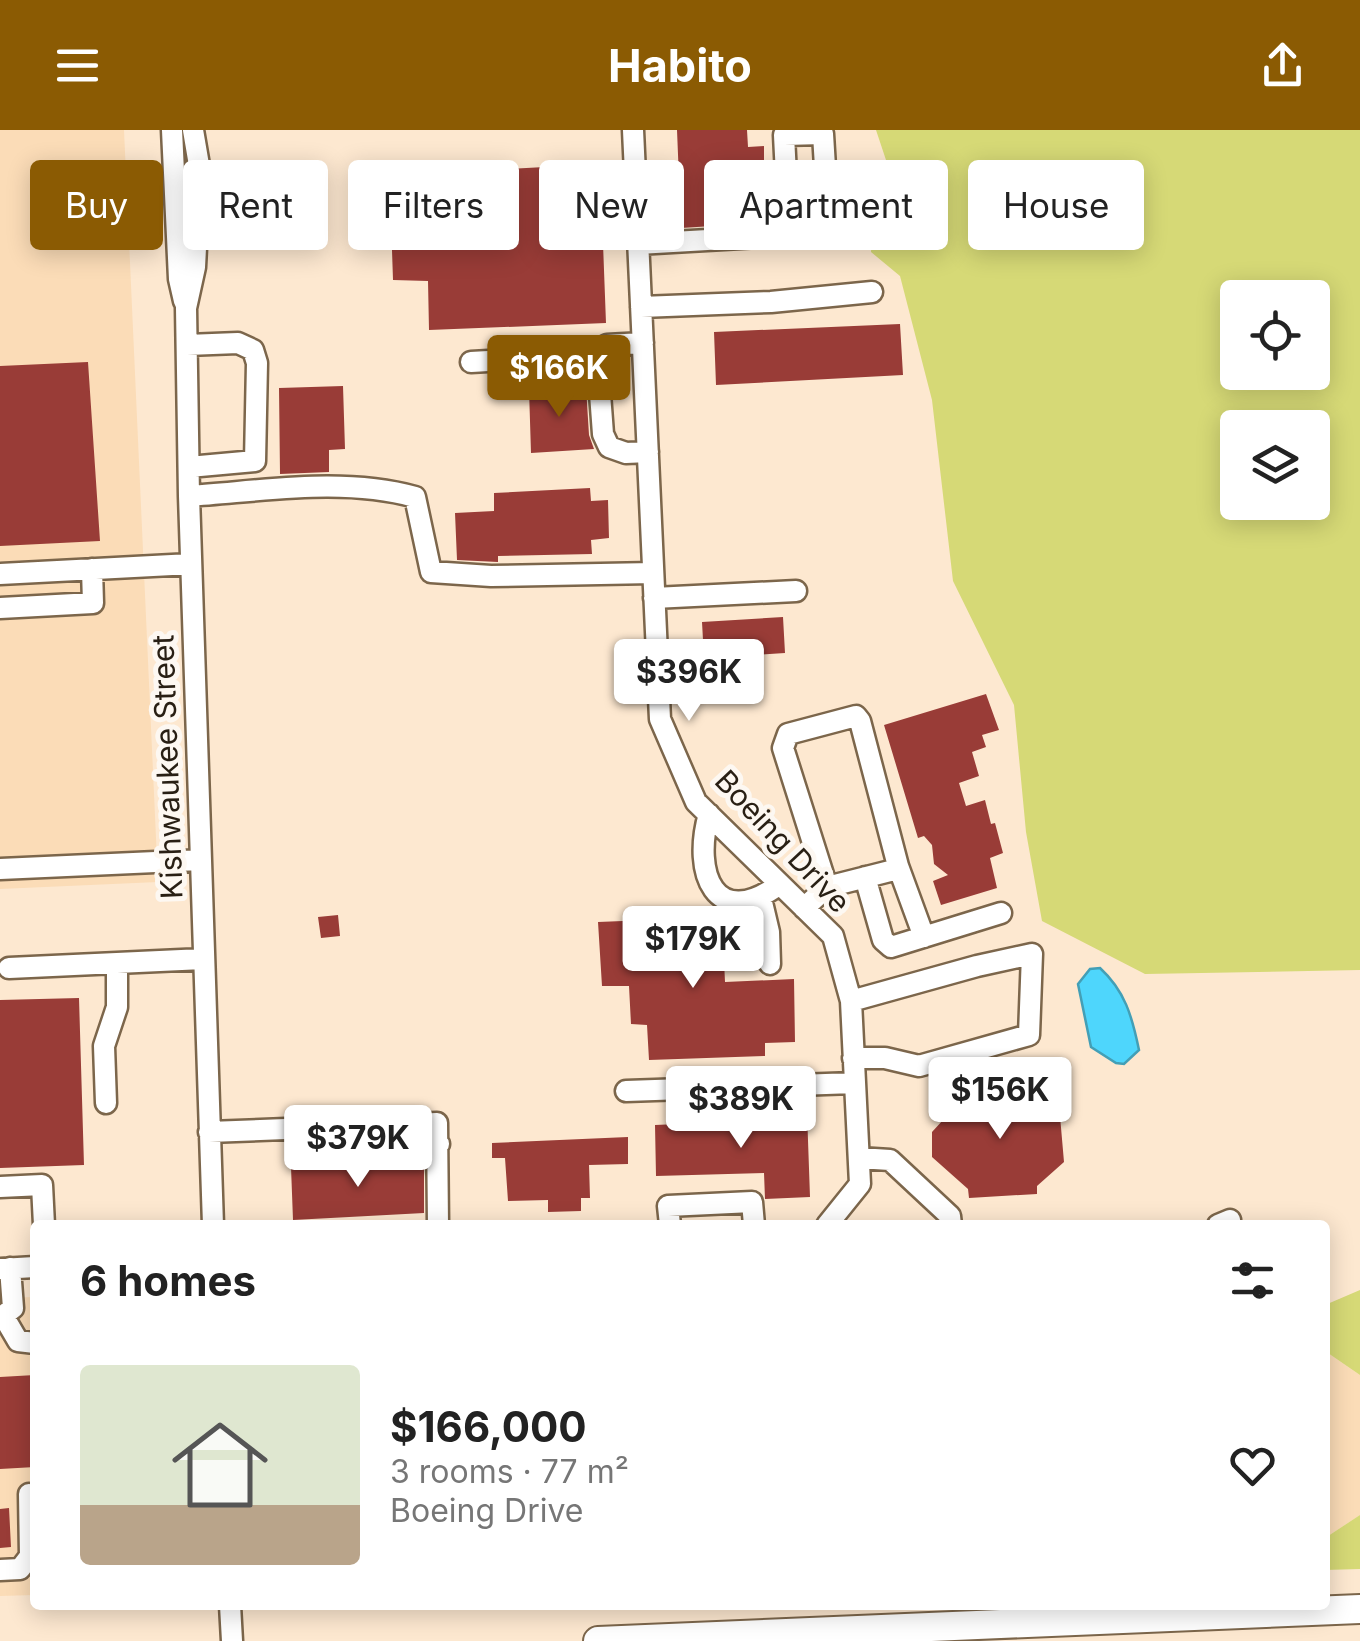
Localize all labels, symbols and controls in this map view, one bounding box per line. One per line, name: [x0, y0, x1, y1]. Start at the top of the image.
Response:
icon: menu: [50, 38, 105, 93]
text: Habito: [608, 38, 752, 93]
icon: share: [1255, 38, 1310, 93]
chip: Buy: [30, 160, 163, 250]
chip: Rent: [183, 160, 328, 250]
chip: Filters: [348, 160, 519, 250]
chip: New: [539, 160, 684, 250]
chip: Apartment: [704, 160, 948, 250]
chip: House: [968, 160, 1144, 250]
map controls: [1220, 280, 1330, 520]
button: locate: [1220, 280, 1330, 390]
pin: $166K: [489, 335, 629, 420]
text: $166K: [509, 348, 609, 387]
button: layers: [1220, 410, 1330, 520]
street label: Kishwaukee Street: [144, 634, 190, 900]
pin: $396K: [619, 639, 759, 724]
text: $396K: [636, 652, 742, 691]
street label: Boeing Drive: [708, 762, 858, 920]
pin: $179K: [623, 906, 763, 991]
text: $179K: [645, 919, 741, 958]
pin: $156K: [930, 1057, 1070, 1142]
pin: $389K: [671, 1066, 811, 1151]
text: $156K: [951, 1070, 1050, 1109]
text: $389K: [688, 1079, 794, 1118]
pin: $379K: [288, 1105, 428, 1190]
text: $379K: [306, 1118, 410, 1157]
icon: filters: [1225, 1253, 1280, 1308]
text: 6 homes: [80, 1255, 256, 1306]
text: $166,000: [390, 1401, 587, 1452]
icon: home: [160, 1405, 280, 1525]
icon: heart: [1225, 1438, 1280, 1493]
text: 3 rooms · 77 m²: [390, 1452, 629, 1491]
text: Boeing Drive: [390, 1491, 583, 1530]

